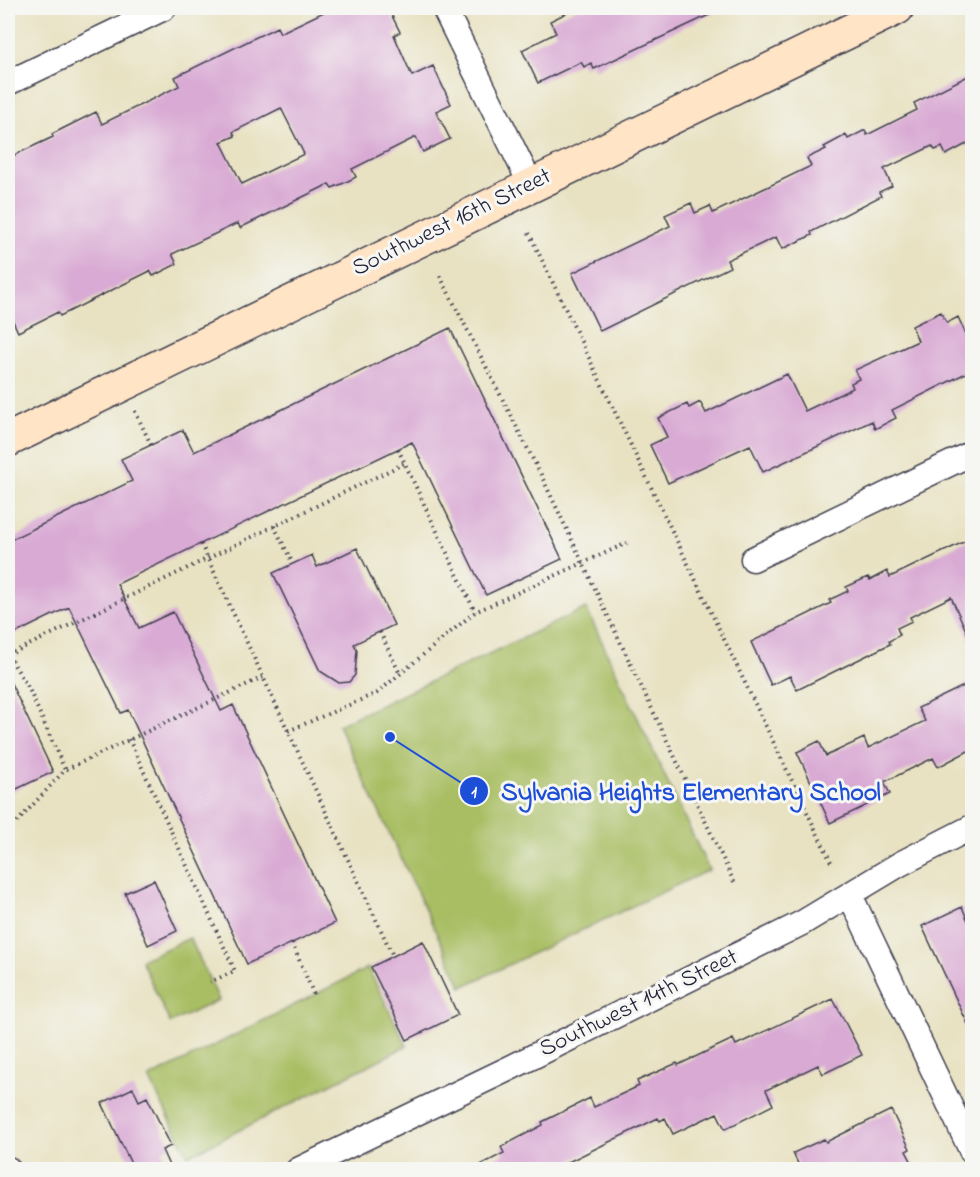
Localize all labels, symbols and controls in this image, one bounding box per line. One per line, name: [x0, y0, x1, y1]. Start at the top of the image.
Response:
street label: Southwest 16th Street: [346, 160, 558, 286]
callout: Sylvania Heights Elementary School: [459, 769, 893, 813]
text: Sylvania Heights Elementary School: [501, 775, 881, 814]
text: 1: [471, 780, 477, 806]
street label: Southwest 14th Street: [534, 941, 744, 1067]

